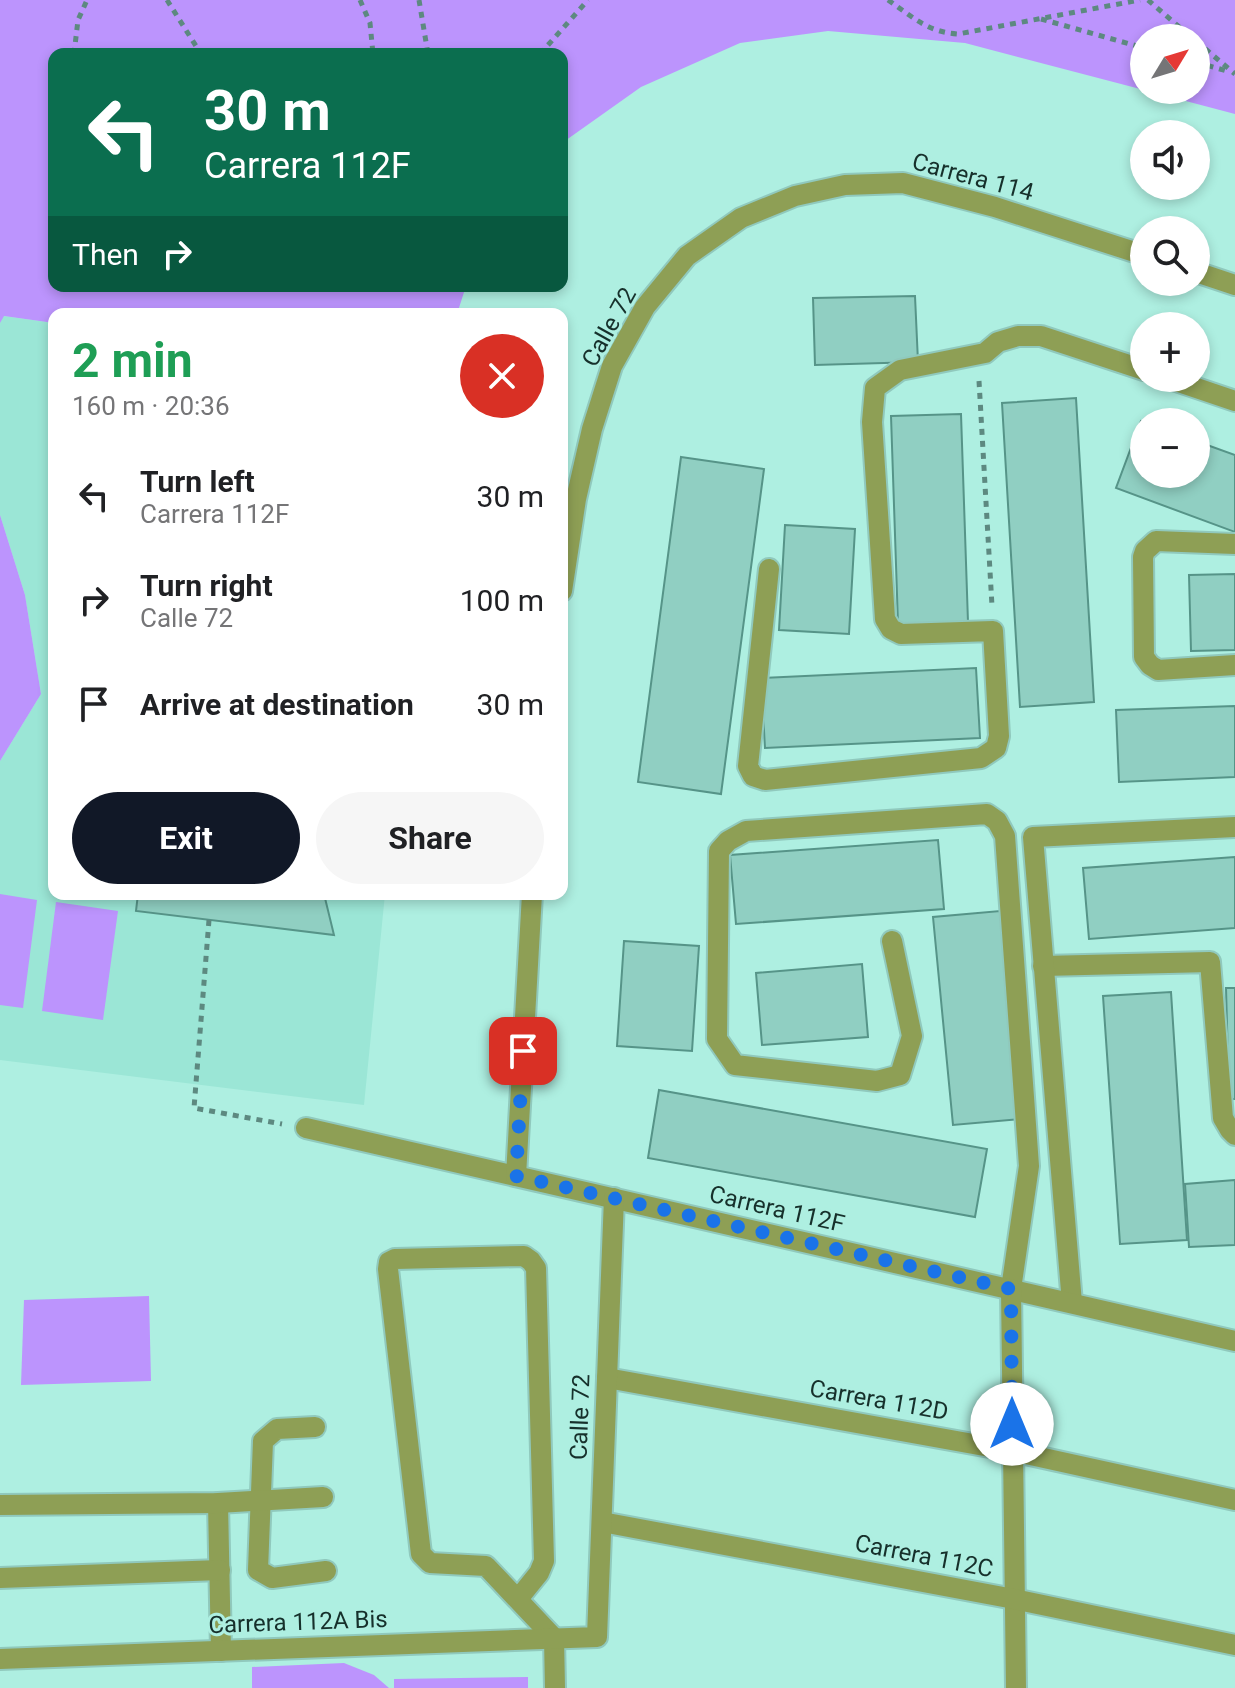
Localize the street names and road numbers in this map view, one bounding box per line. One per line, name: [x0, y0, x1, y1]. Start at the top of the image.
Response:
street label: Carrera 114: [909, 147, 1037, 207]
street label: Calle 72: [576, 283, 642, 371]
street label: Carrera 112F: [707, 1180, 847, 1238]
street label: Calle 72: [565, 1374, 595, 1460]
street label: Carrera 112D: [807, 1374, 951, 1426]
street label: Carrera 112C: [853, 1529, 995, 1583]
street label: Carrera 112A Bis: [208, 1605, 388, 1639]

